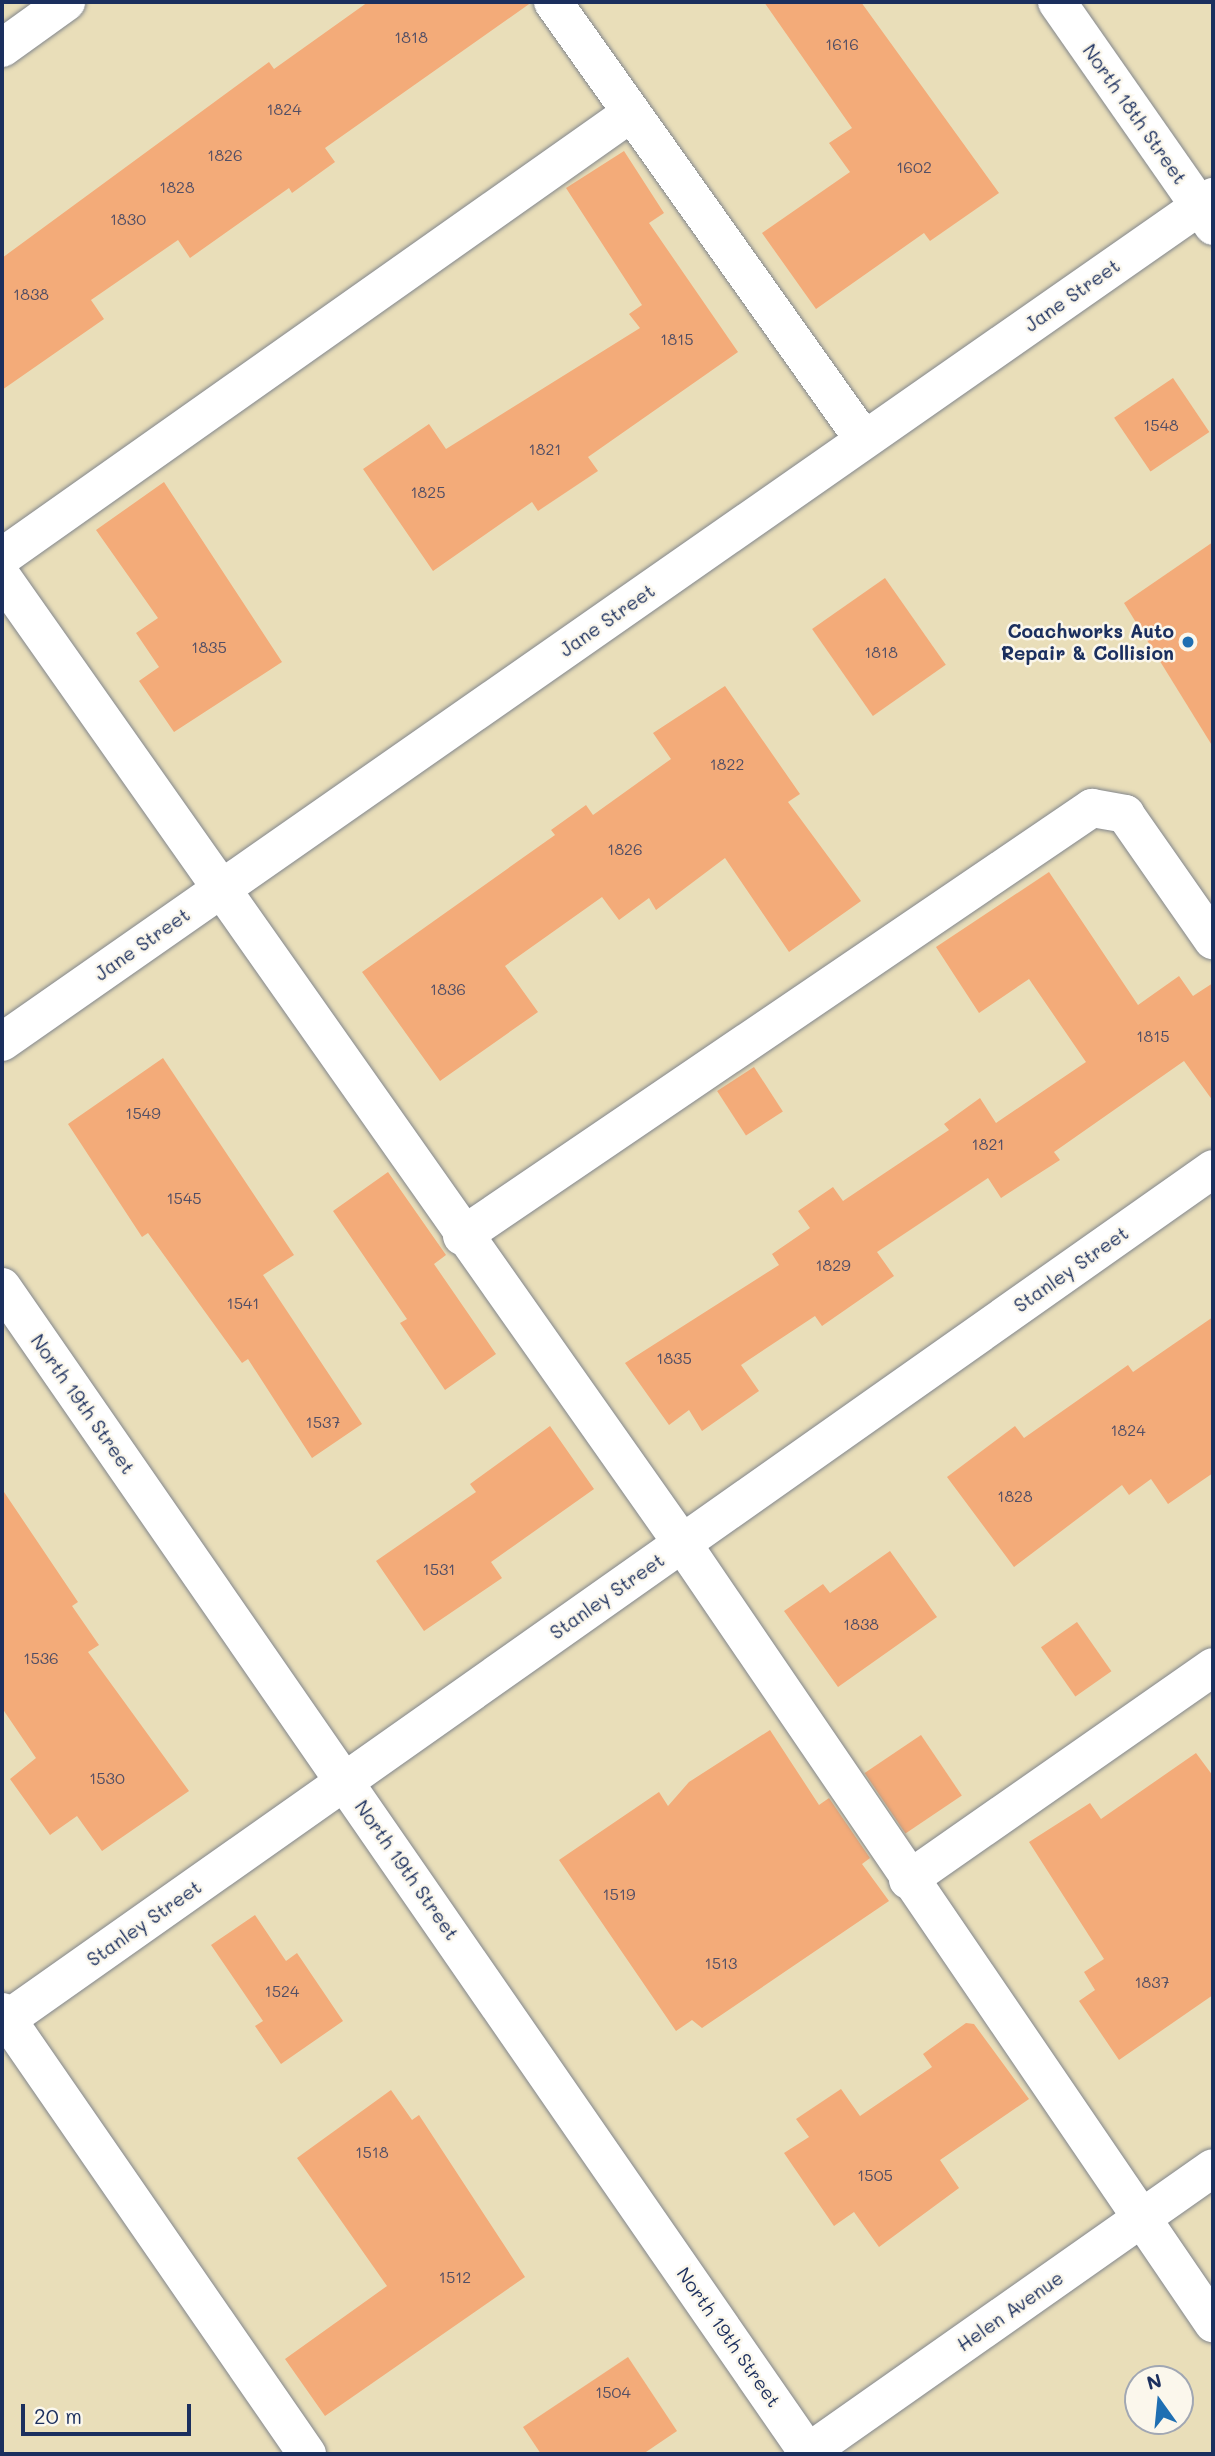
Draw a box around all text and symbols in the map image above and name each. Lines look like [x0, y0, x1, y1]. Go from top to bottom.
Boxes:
house number: 1818 [394, 27, 428, 47]
house number: 1616 [825, 34, 859, 54]
street label: North 18th Street [1078, 40, 1192, 188]
house number: 1824 [266, 99, 302, 119]
house number: 1826 [207, 145, 243, 165]
house number: 1602 [896, 157, 932, 177]
house number: 1828 [159, 177, 195, 197]
house number: 1830 [110, 209, 146, 229]
street label: Jane Street [1020, 254, 1124, 336]
house number: 1838 [13, 284, 49, 304]
house number: 1815 [660, 329, 694, 349]
house number: 1548 [1143, 415, 1179, 435]
house number: 1821 [529, 439, 561, 459]
house number: 1825 [410, 482, 446, 502]
street label: Jane Street [555, 579, 659, 661]
place label: Coachworks Auto Repair & Collision [1001, 620, 1174, 664]
marker: Coachworks Auto Repair & Collision [1180, 634, 1196, 650]
house number: 1835 [191, 637, 227, 657]
house number: 1818 [864, 642, 898, 662]
house number: 1822 [710, 754, 744, 774]
house number: 1826 [607, 839, 643, 859]
street label: Jane Street [90, 903, 194, 985]
house number: 1836 [430, 979, 466, 999]
house number: 1815 [1136, 1026, 1170, 1046]
house number: 1549 [125, 1103, 161, 1123]
house number: 1821 [972, 1134, 1004, 1154]
house number: 1545 [166, 1188, 202, 1208]
street label: Stanley Street [1009, 1221, 1133, 1317]
house number: 1829 [815, 1255, 851, 1275]
house number: 1541 [226, 1293, 260, 1313]
street label: North 19th Street [26, 1330, 140, 1478]
house number: 1835 [656, 1348, 692, 1368]
house number: 1537 [306, 1412, 340, 1432]
house number: 1824 [1110, 1420, 1146, 1440]
house number: 1828 [997, 1486, 1033, 1506]
street label: Stanley Street [545, 1548, 669, 1644]
house number: 1531 [422, 1559, 456, 1579]
house number: 1838 [843, 1614, 879, 1634]
house number: 1536 [23, 1648, 59, 1668]
house number: 1530 [89, 1768, 125, 1788]
street label: North 19th Street [350, 1796, 464, 1944]
street label: Stanley Street [82, 1875, 206, 1971]
house number: 1519 [602, 1884, 636, 1904]
house number: 1513 [704, 1953, 738, 1973]
house number: 1837 [1134, 1972, 1170, 1992]
house number: 1524 [265, 1981, 299, 2001]
house number: 1518 [355, 2142, 389, 2162]
house number: 1505 [857, 2165, 893, 2185]
street label: North 19th Street [672, 2263, 786, 2411]
street label: Helen Avenue [953, 2266, 1067, 2356]
house number: 1512 [439, 2267, 471, 2287]
north arrow [1124, 2365, 1194, 2435]
text: N [1144, 2367, 1164, 2395]
house number: 1504 [595, 2382, 631, 2402]
scale bar [24, 2390, 194, 2434]
text: 20 m [34, 2402, 82, 2429]

